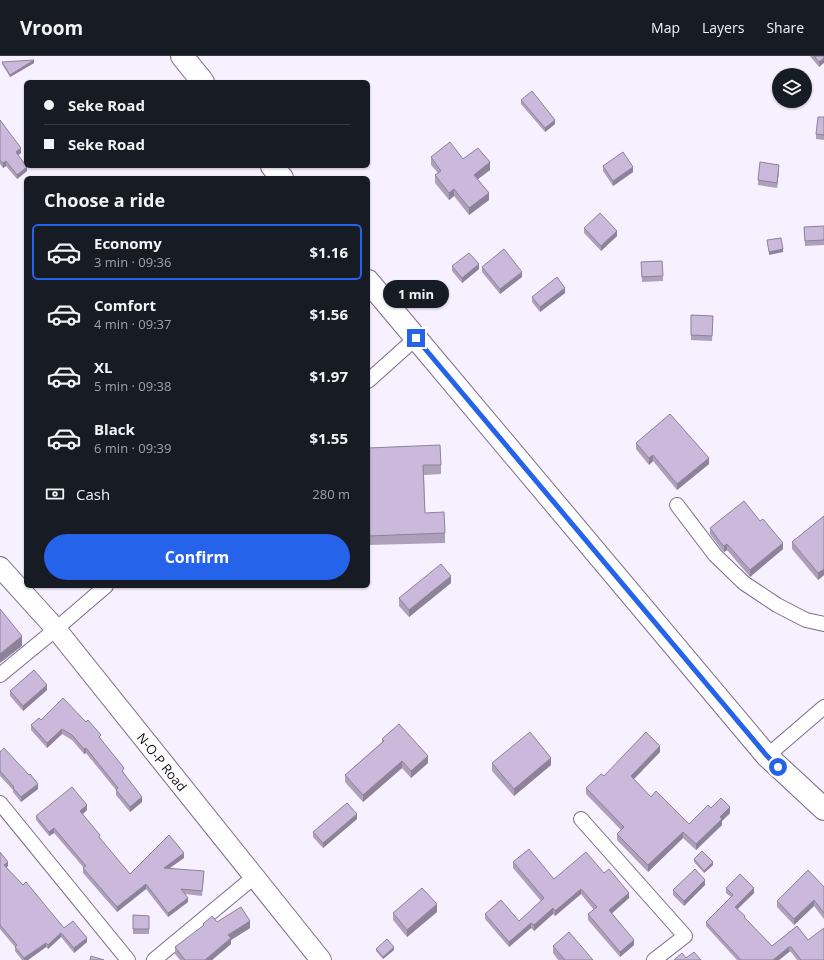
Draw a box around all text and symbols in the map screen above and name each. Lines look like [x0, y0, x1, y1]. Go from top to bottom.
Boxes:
text: Vroom [20, 15, 83, 41]
text: Map [651, 18, 680, 37]
text: Layers [702, 18, 744, 37]
text: Share [766, 18, 804, 37]
map controls [772, 68, 812, 108]
button: layers [772, 68, 812, 108]
text: Seke Road [68, 95, 145, 115]
text: Seke Road [68, 134, 145, 154]
text: Choose a ride [44, 188, 165, 212]
text: Economy [94, 233, 162, 253]
icon: car [46, 234, 82, 270]
text: $1.16 [309, 242, 348, 262]
text: 3 min · 09:36 [94, 253, 171, 271]
callout: 1 min [383, 280, 449, 308]
text: 1 min [398, 285, 434, 303]
text: Comfort [94, 295, 156, 315]
icon: car [46, 296, 82, 332]
text: $1.56 [309, 304, 348, 324]
text: 4 min · 09:37 [94, 315, 171, 333]
route end [407, 329, 425, 347]
text: XL [94, 357, 112, 377]
icon: car [46, 358, 82, 394]
text: $1.97 [309, 366, 348, 386]
text: 5 min · 09:38 [94, 377, 171, 395]
text: Black [94, 419, 135, 439]
icon: car [46, 420, 82, 456]
text: $1.55 [309, 428, 348, 448]
text: 6 min · 09:39 [94, 439, 171, 457]
icon: cash [44, 483, 66, 505]
text: Cash [76, 484, 110, 504]
text: 280 m [312, 485, 350, 503]
button: Confirm [44, 534, 350, 580]
street label: N-O-P Road [133, 729, 191, 795]
route start [769, 758, 787, 776]

